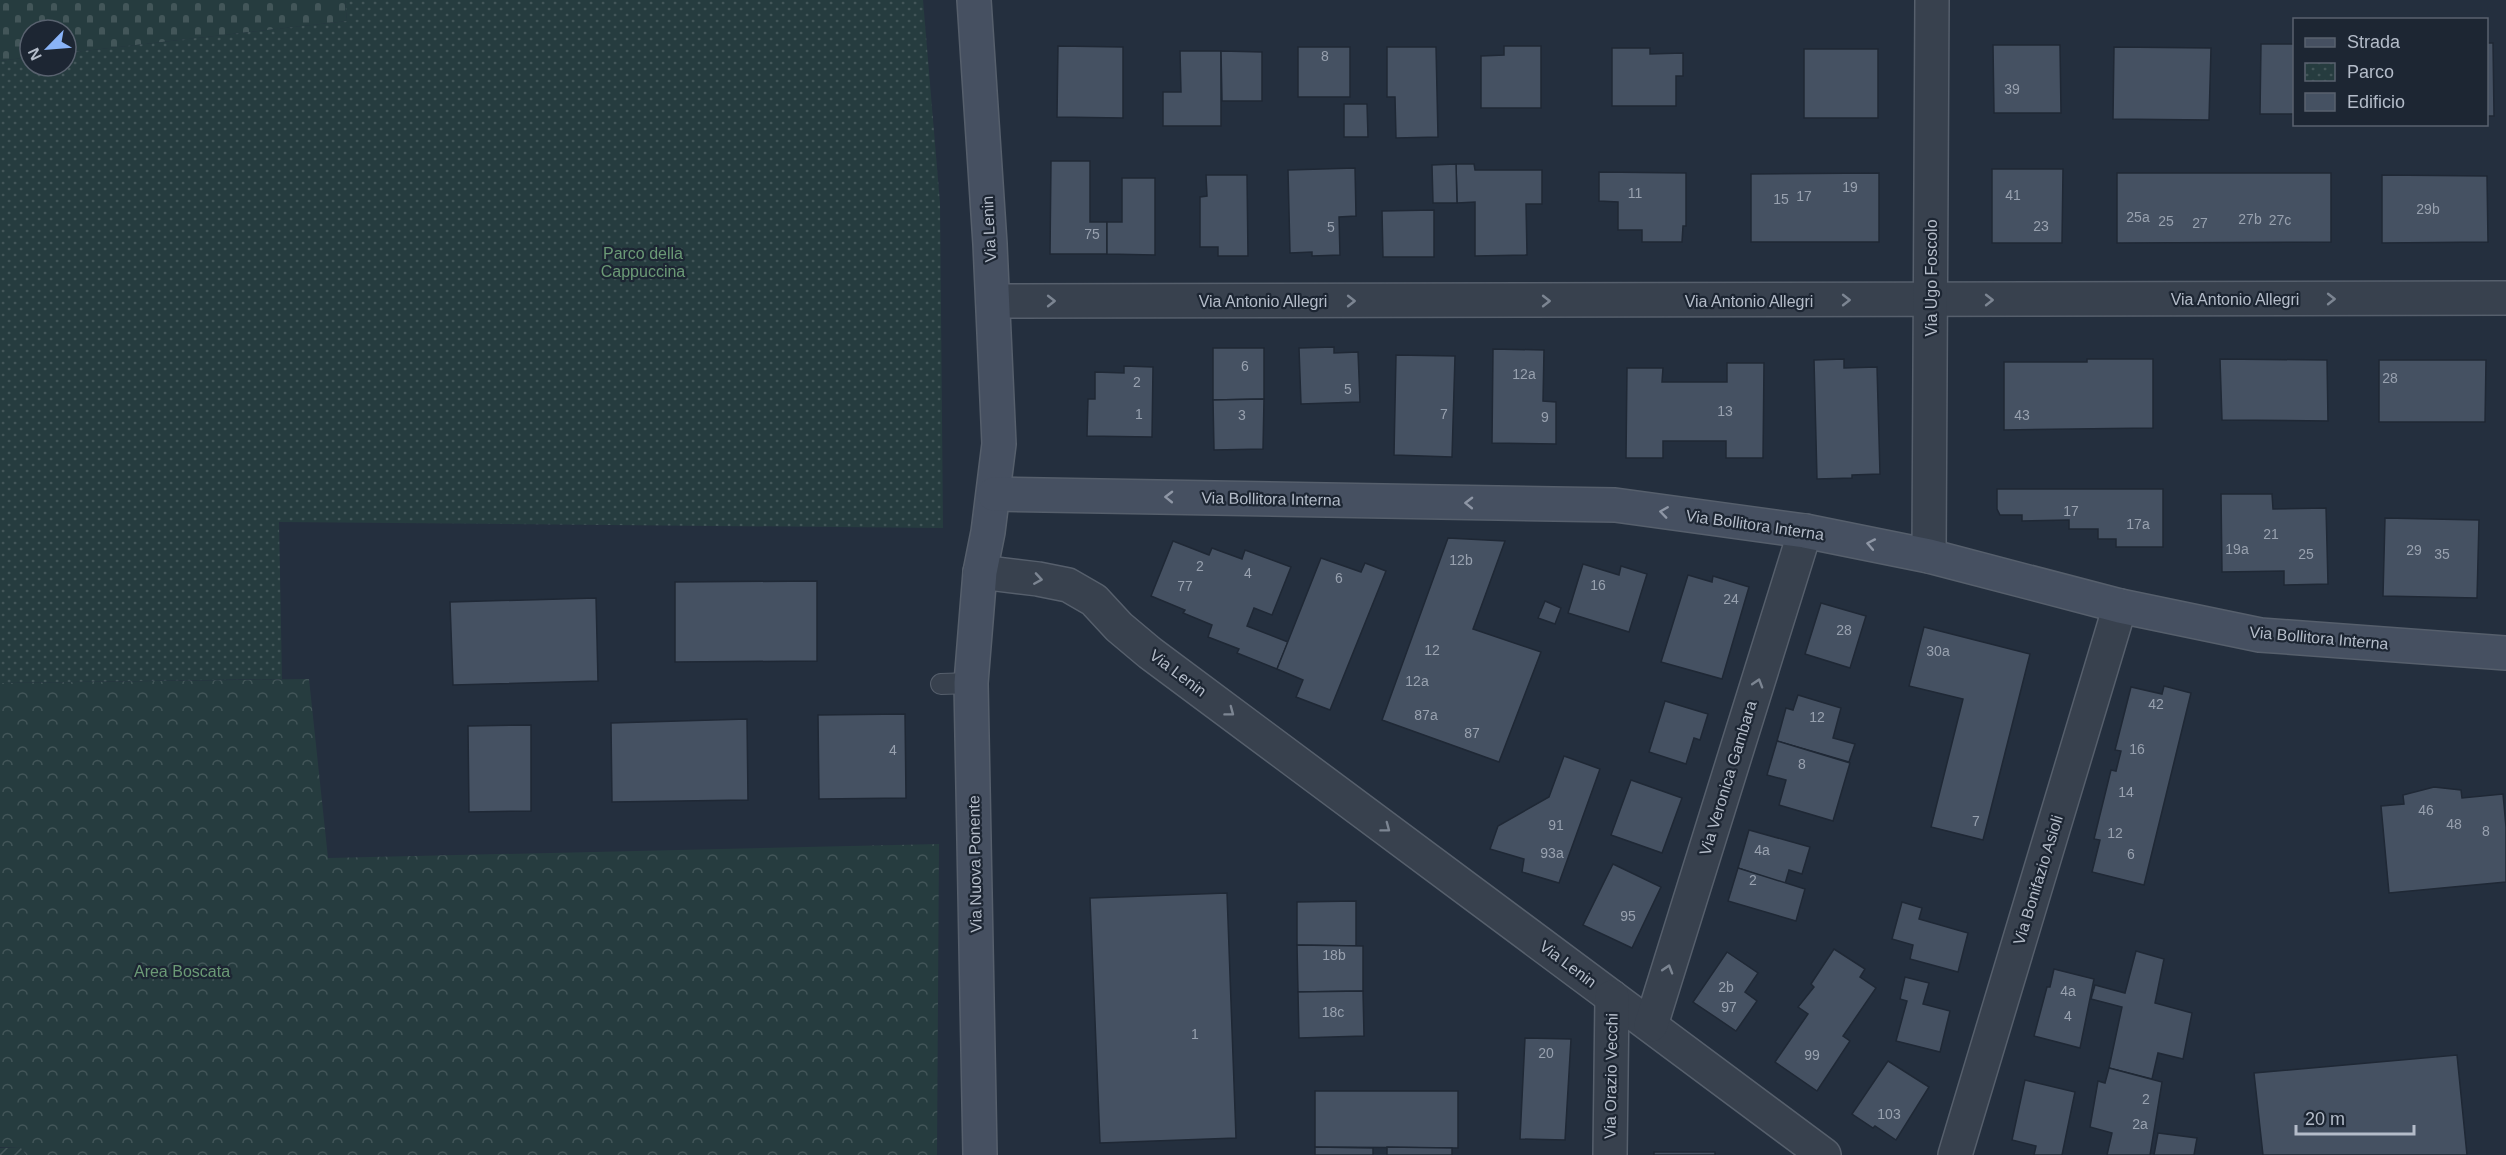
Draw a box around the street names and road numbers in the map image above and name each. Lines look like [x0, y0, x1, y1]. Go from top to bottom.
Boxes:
street label: Via Lenin [979, 195, 999, 263]
street label: Via Ugo Foscolo [1923, 219, 1940, 337]
street label: Via Antonio Allegri [2171, 291, 2299, 308]
street label: Via Antonio Allegri [1199, 293, 1327, 310]
street label: Via Antonio Allegri [1685, 293, 1813, 310]
street label: Via Bollitora Interna [1201, 489, 1341, 509]
street label: Via Bollitora Interna [1685, 507, 1825, 543]
street label: Via Bollitora Interna [2249, 623, 2389, 653]
street label: Via Lenin [1146, 646, 1210, 700]
street label: Via Veronica Gambara [1696, 699, 1760, 857]
street label: Via Nuova Ponente [965, 795, 985, 933]
street label: Via Bonifazio Asioli [2010, 813, 2066, 947]
street label: Via Lenin [1536, 937, 1600, 991]
street label: Via Orazio Vecchi [1601, 1013, 1621, 1139]

